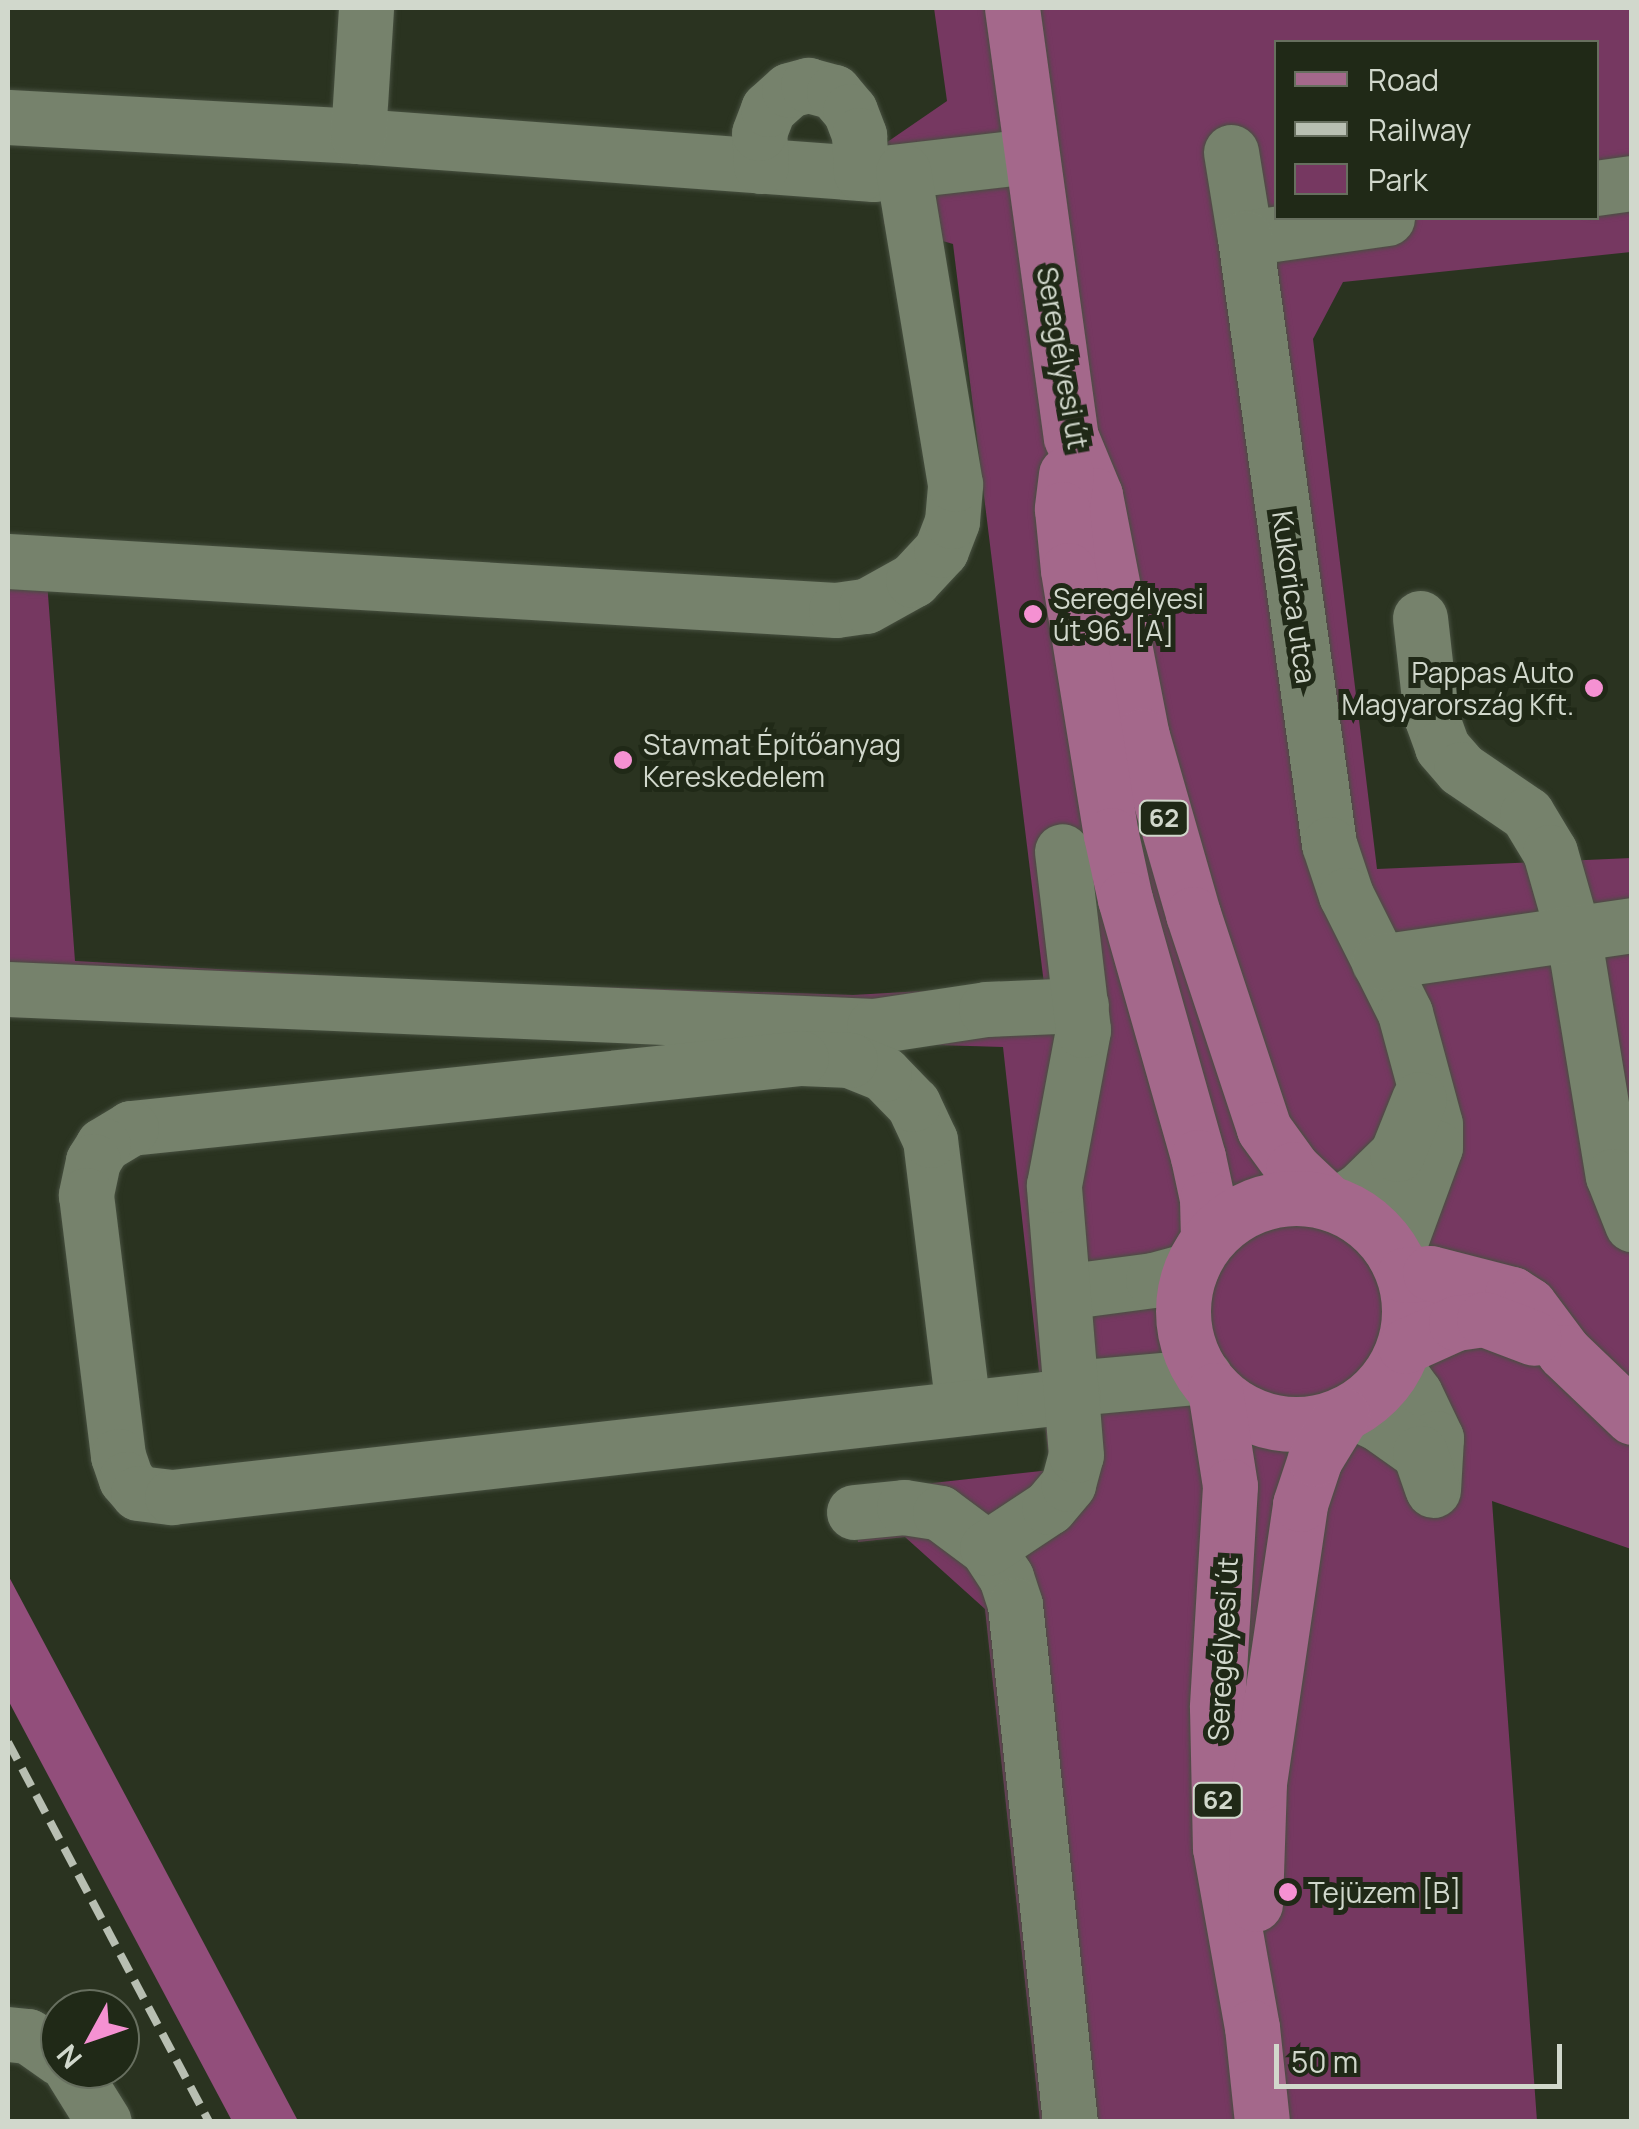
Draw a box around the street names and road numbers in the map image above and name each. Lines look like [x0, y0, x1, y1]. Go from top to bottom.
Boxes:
street label: Seregélyesi út [1030, 264, 1096, 452]
street label: Kukorica utca [1266, 509, 1324, 685]
road number: 62 [1136, 798, 1192, 838]
street label: Seregélyesi út [1200, 1556, 1244, 1742]
road number: 62 [1190, 1780, 1246, 1820]

